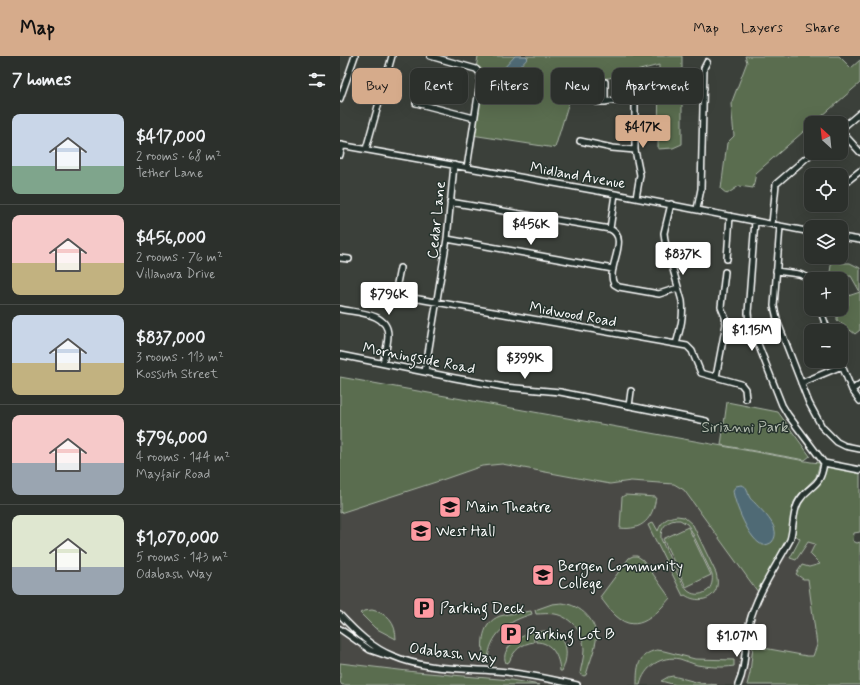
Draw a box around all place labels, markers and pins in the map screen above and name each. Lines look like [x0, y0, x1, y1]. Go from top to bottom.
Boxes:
pin: $417K [615, 115, 671, 149]
pin: $456K [503, 212, 559, 246]
pin: $837K [655, 242, 711, 276]
pin: $796K [361, 282, 417, 316]
pin: $1.15M [719, 318, 785, 352]
pin: $399K [497, 346, 553, 380]
school or university icon: Main Theatre [437, 494, 463, 520]
place label: Main Theatre [466, 498, 552, 518]
school or university icon: West Hall [408, 518, 434, 544]
place label: West Hall [436, 522, 495, 542]
place label: Bergen Community College [558, 557, 683, 594]
school or university icon: Bergen Community College [530, 562, 556, 588]
parking icon: Parking Deck [411, 595, 437, 621]
place label: Parking Deck [440, 599, 525, 620]
parking icon: Parking Lot B [498, 621, 524, 647]
pin: $1.07M [704, 624, 770, 658]
place label: Parking Lot B [526, 625, 614, 646]

